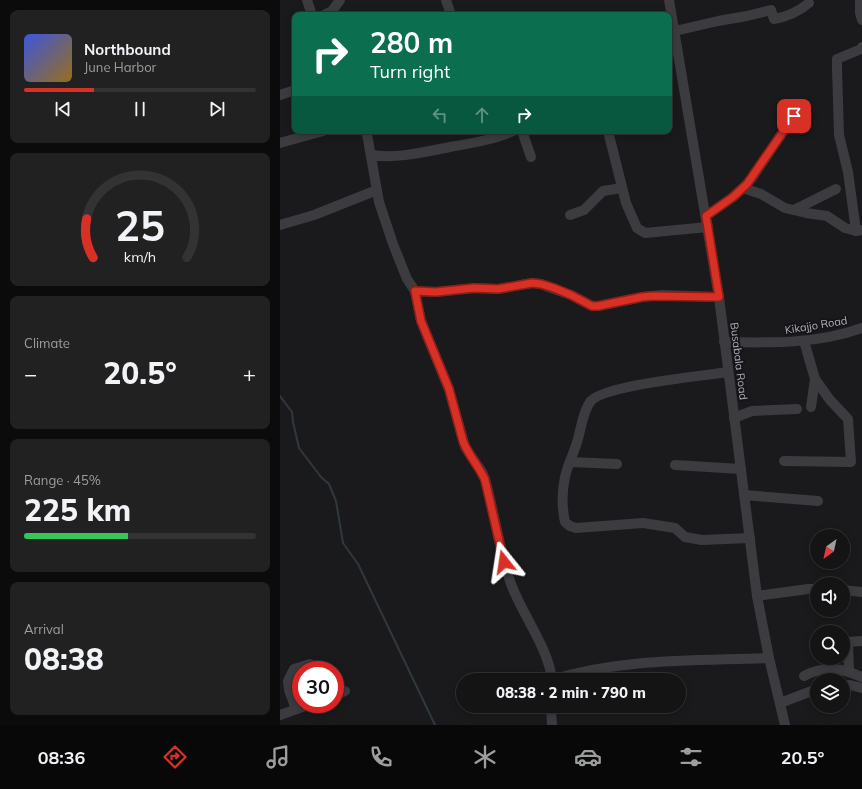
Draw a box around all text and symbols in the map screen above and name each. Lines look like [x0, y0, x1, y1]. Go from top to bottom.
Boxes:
text: 280 m [370, 25, 453, 60]
icon: right [304, 28, 356, 80]
text: Northbound [84, 40, 171, 59]
text: June Harbor [84, 59, 156, 75]
text: Turn right [370, 60, 450, 83]
icon: previous [52, 98, 74, 120]
icon: pause [129, 98, 151, 120]
icon: next [206, 98, 228, 120]
pin [777, 99, 811, 133]
icon: left [429, 104, 451, 126]
icon: ahead [471, 104, 493, 126]
icon: right [513, 104, 535, 126]
icon: arrive [783, 105, 805, 127]
text: 25 [115, 198, 165, 250]
text: km/h [124, 247, 156, 265]
street label: Kikajjo Road [784, 313, 848, 337]
street label: Busabala Road [727, 321, 751, 401]
text: Climate [24, 335, 70, 351]
text: 20.5° [103, 354, 177, 392]
text: − [24, 360, 37, 388]
text: + [243, 360, 256, 388]
text: Range · 45% [24, 472, 101, 488]
text: 225 km [24, 491, 131, 529]
north arrow [810, 529, 850, 569]
map controls [810, 529, 850, 713]
position arrow [483, 541, 525, 583]
button: sound [810, 577, 850, 617]
text: Arrival [24, 621, 64, 637]
button: search [810, 625, 850, 665]
text: 08:38 [24, 640, 104, 678]
speed limit sign: 30 [292, 661, 344, 713]
button: layers [810, 673, 850, 713]
text: 08:38 · 2 min · 790 m [496, 683, 646, 702]
icon: directions [161, 743, 189, 771]
icon: music [264, 743, 292, 771]
icon: phone [367, 743, 395, 771]
icon: climate [471, 743, 499, 771]
icon: car [574, 743, 602, 771]
icon: filters [677, 743, 705, 771]
text: 08:36 [38, 746, 85, 769]
text: 20.5° [781, 746, 824, 769]

